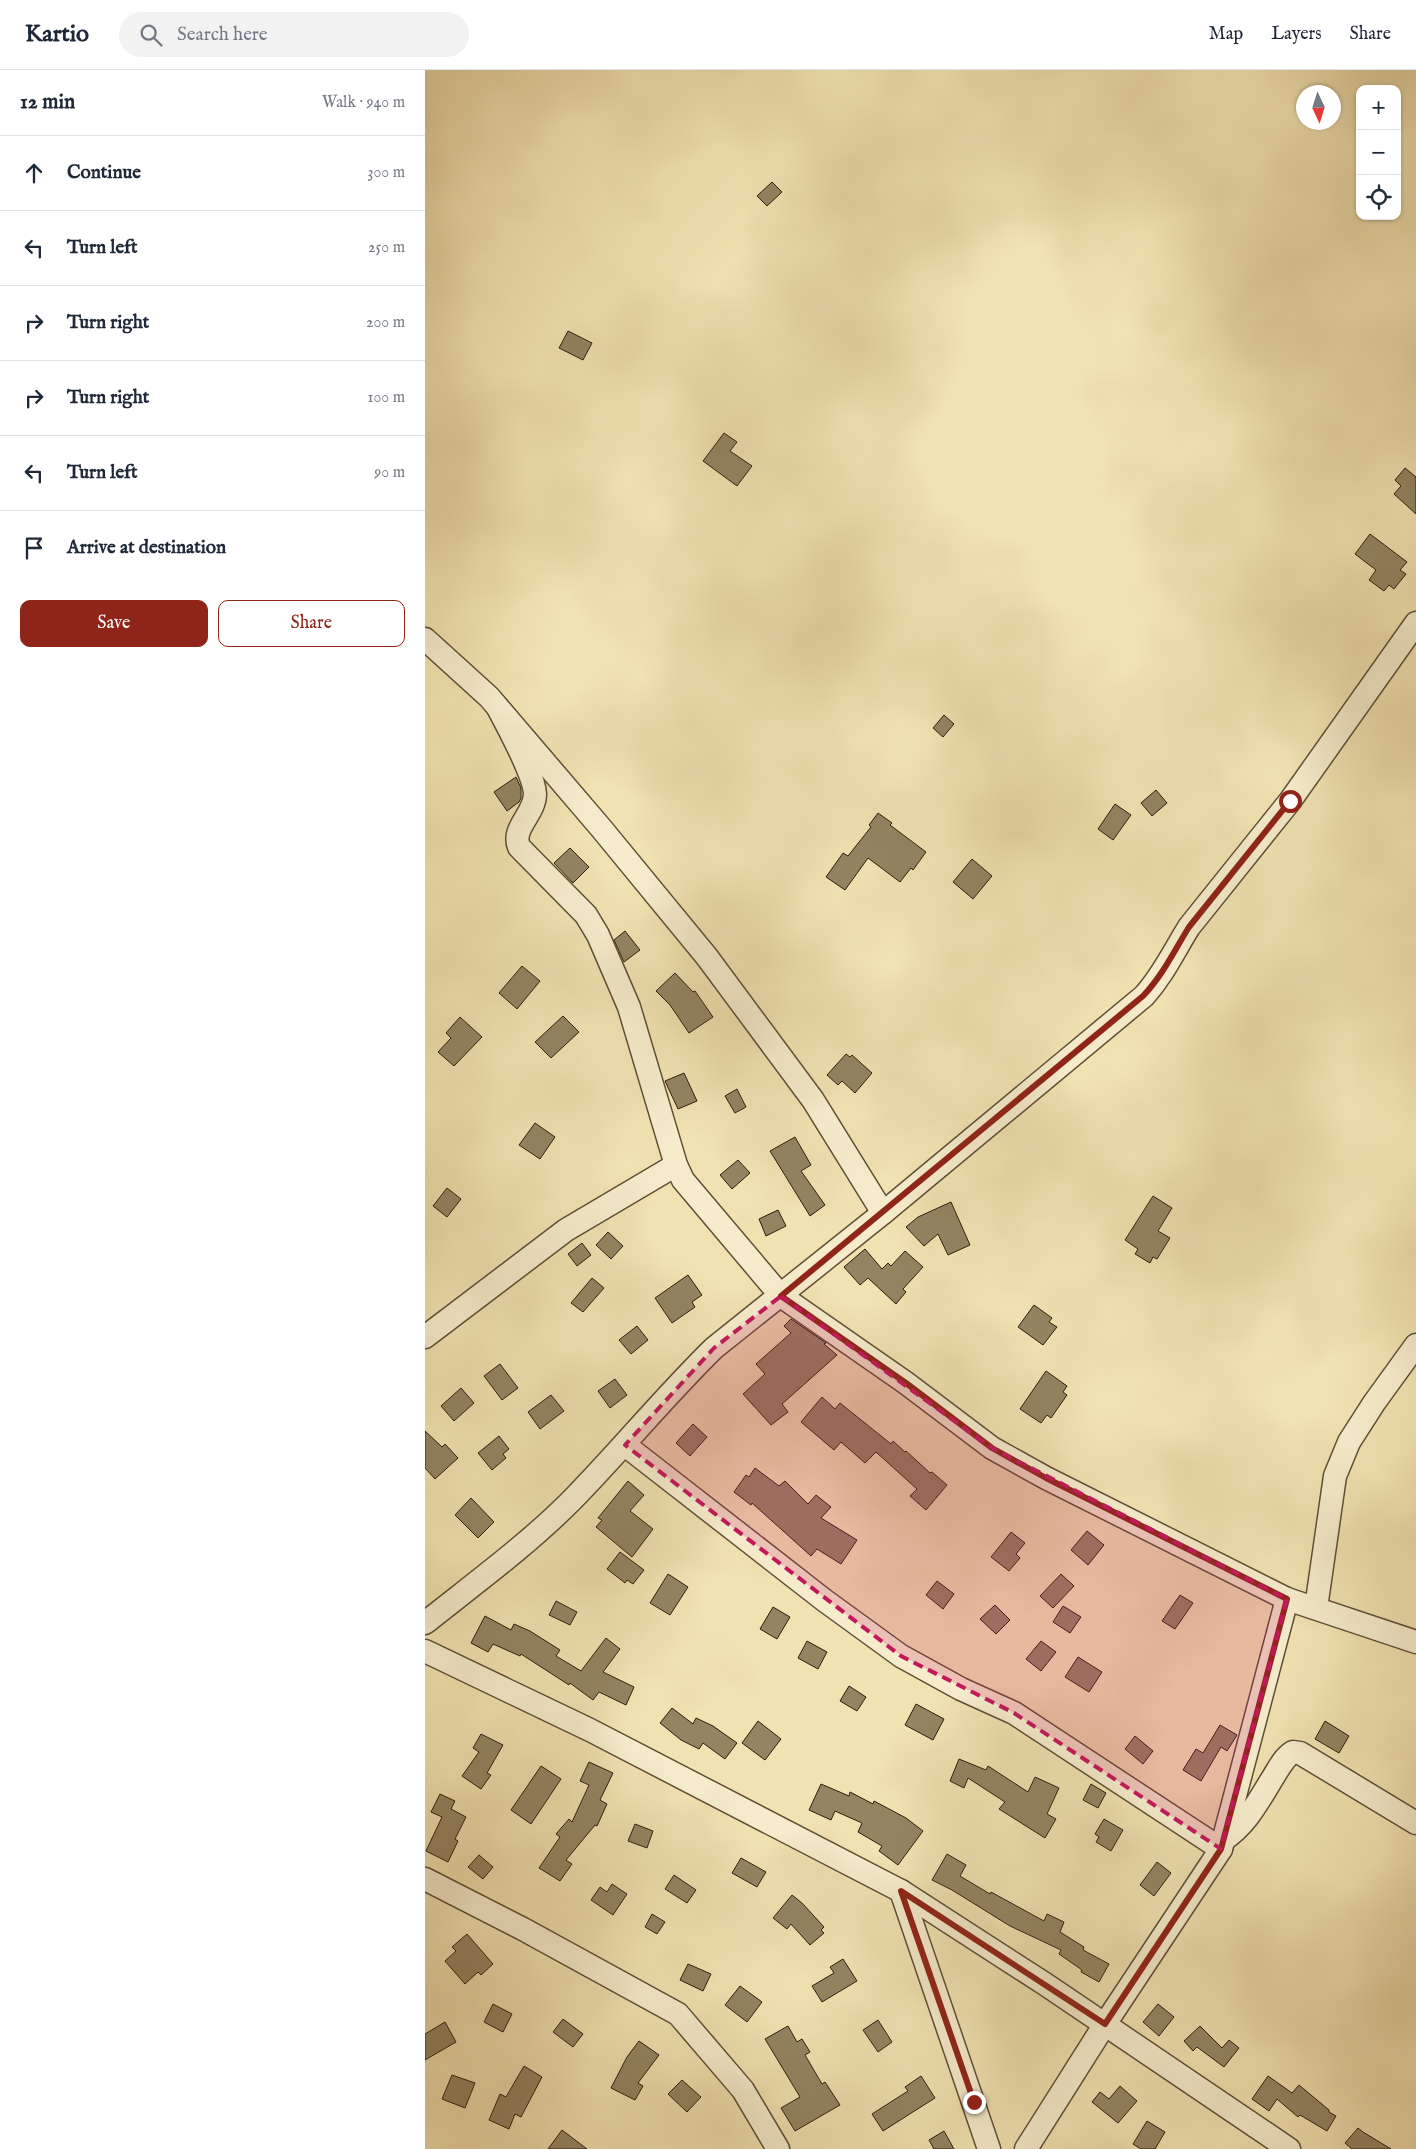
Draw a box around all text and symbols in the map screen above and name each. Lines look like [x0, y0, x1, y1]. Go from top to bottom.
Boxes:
search box [119, 12, 469, 57]
text: Kartio [25, 19, 89, 50]
icon: search [137, 21, 165, 49]
text: Search here [177, 23, 268, 47]
text: Map [1209, 23, 1243, 46]
text: Layers [1271, 23, 1322, 46]
text: Share [1350, 23, 1391, 46]
north arrow [1296, 85, 1341, 130]
map controls [1356, 85, 1401, 220]
button: + [1356, 85, 1401, 130]
text: 12 min [20, 89, 75, 116]
text: Walk · 940 m [322, 93, 405, 113]
button: − [1356, 130, 1401, 175]
icon: ahead [20, 159, 48, 187]
text: Continue [67, 161, 141, 185]
text: 300 m [367, 163, 405, 183]
button: locate [1356, 175, 1401, 220]
icon: left [20, 234, 48, 262]
text: Turn left [67, 236, 138, 260]
text: 250 m [368, 238, 405, 258]
icon: right [20, 309, 48, 337]
text: Turn right [67, 311, 149, 335]
text: 200 m [366, 313, 405, 333]
icon: right [20, 384, 48, 412]
text: Turn right [67, 386, 149, 410]
text: 100 m [368, 388, 405, 408]
icon: left [20, 459, 48, 487]
text: Turn left [67, 461, 138, 485]
text: 90 m [374, 463, 405, 483]
icon: arrive [20, 534, 48, 562]
text: Arrive at destination [67, 536, 226, 560]
button: Save [20, 600, 208, 647]
button: Share [218, 600, 405, 647]
route start [1279, 790, 1302, 813]
route end [963, 2091, 986, 2114]

